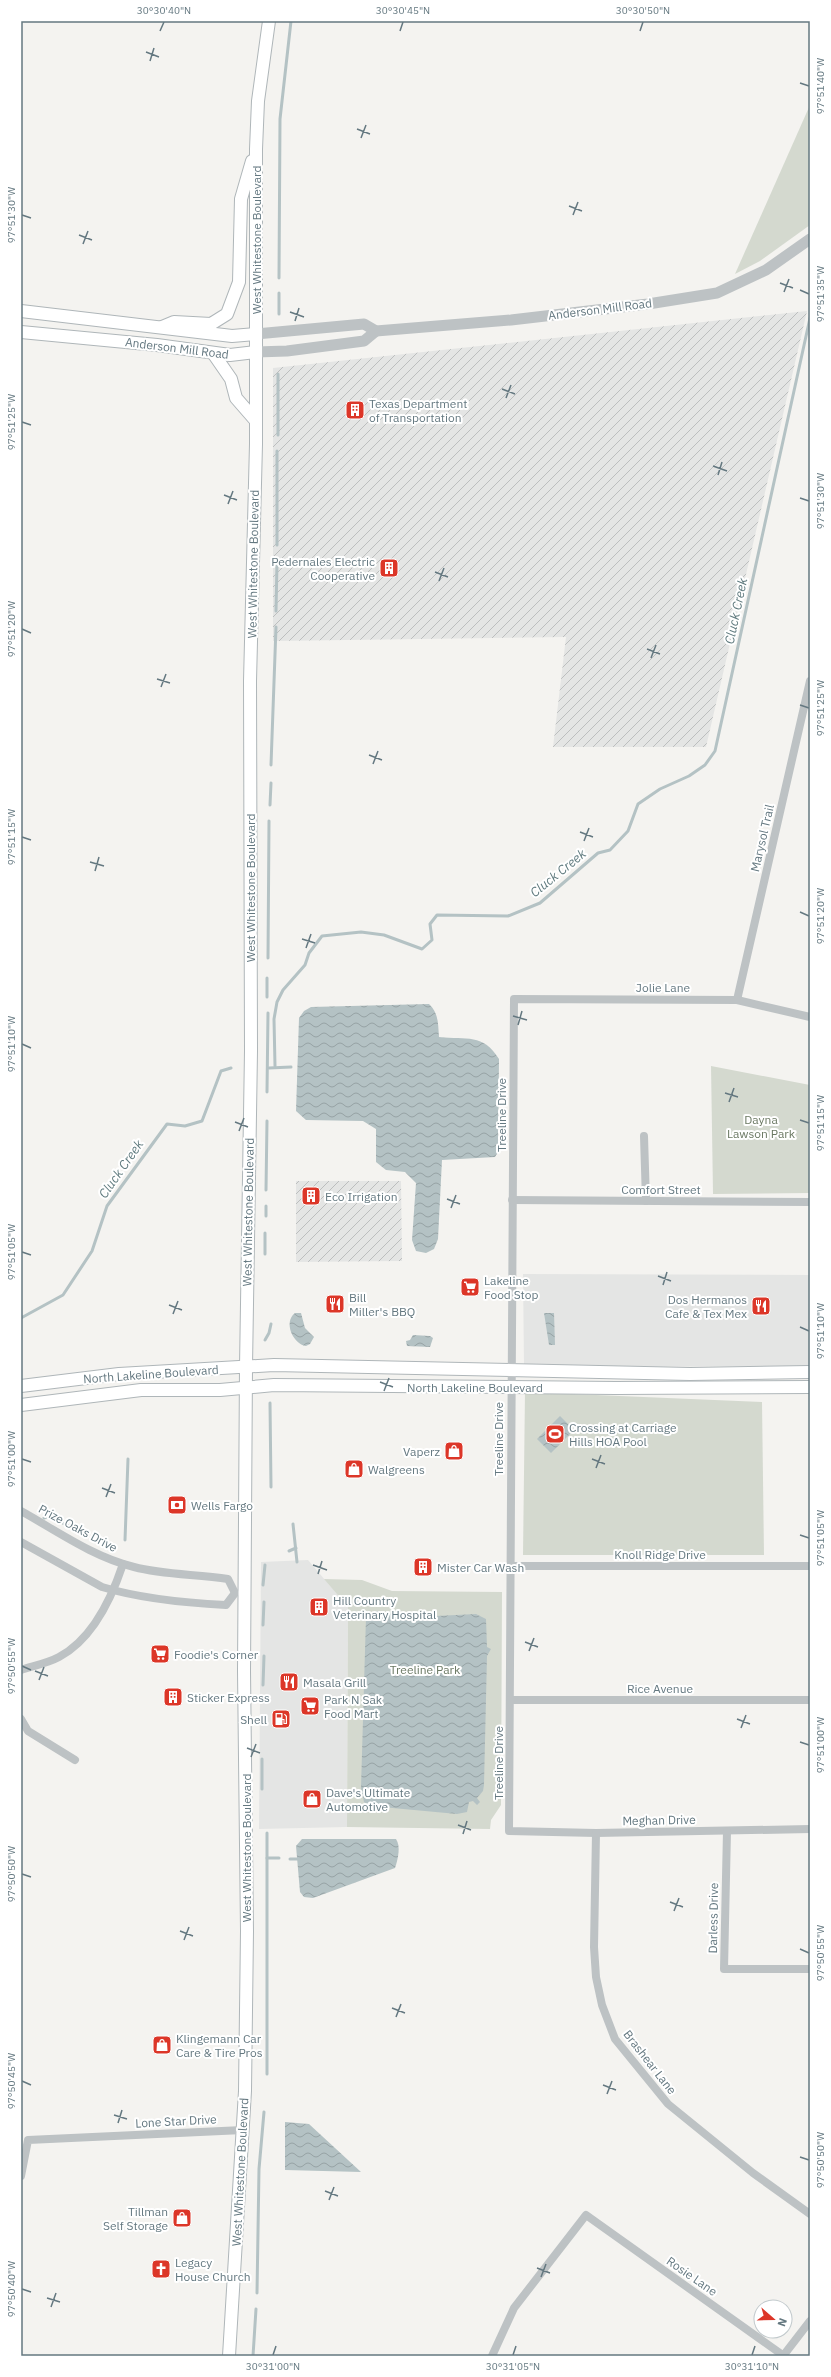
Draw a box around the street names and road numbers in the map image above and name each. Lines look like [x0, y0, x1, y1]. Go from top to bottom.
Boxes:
street label: West Whitestone Boulevard [249, 166, 264, 314]
street label: Anderson Mill Road [547, 295, 653, 323]
street label: Anderson Mill Road [124, 334, 230, 362]
street label: West Whitestone Boulevard [244, 490, 262, 638]
street label: Marysol Trail [747, 803, 777, 873]
street label: West Whitestone Boulevard [243, 814, 258, 962]
street label: Jolie Lane [636, 980, 691, 995]
street label: Treeline Drive [494, 1077, 509, 1152]
street label: West Whitestone Boulevard [239, 1138, 257, 1286]
street label: Comfort Street [621, 1182, 701, 1197]
street label: North Lakeline Boulevard [83, 1362, 219, 1386]
street label: North Lakeline Boulevard [407, 1380, 543, 1395]
street label: Treeline Drive [491, 1401, 506, 1476]
street label: Prize Oaks Drive [36, 1501, 120, 1555]
street label: Knoll Ridge Drive [614, 1547, 706, 1562]
street label: Rice Avenue [627, 1681, 693, 1696]
street label: Treeline Drive [491, 1725, 506, 1800]
street label: West Whitestone Boulevard [239, 1774, 254, 1922]
street label: Meghan Drive [622, 1812, 696, 1828]
street label: Darless Drive [705, 1882, 721, 1954]
street label: Brashear Lane [620, 2027, 680, 2097]
street label: West Whitestone Boulevard [229, 2097, 251, 2247]
street label: Lone Star Drive [135, 2111, 218, 2131]
street label: Rosie Lane [664, 2253, 721, 2299]

